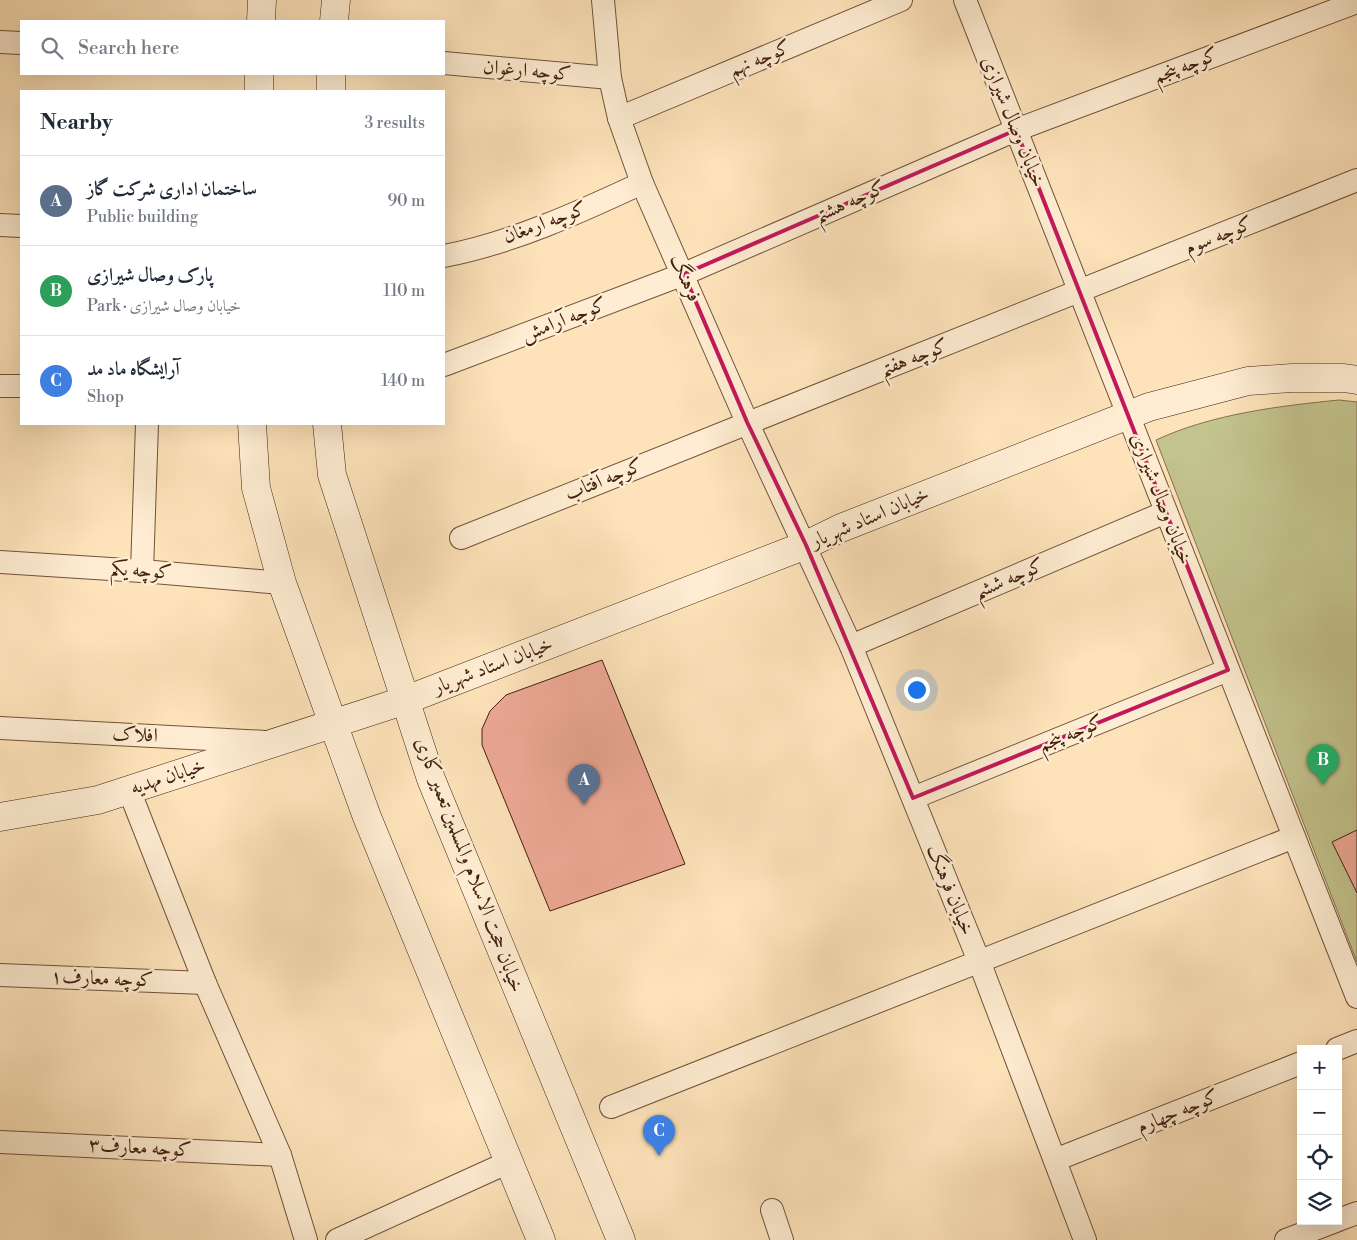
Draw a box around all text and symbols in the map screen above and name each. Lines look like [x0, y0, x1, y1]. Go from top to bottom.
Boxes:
search box [20, 20, 445, 75]
icon: search [38, 34, 66, 62]
street label: کوچه نهم [725, 35, 797, 88]
text: Search here [78, 36, 179, 60]
street label: کوچه پنجم [1150, 42, 1224, 95]
street label: خیابان وصال شیرازی [975, 53, 1051, 191]
street label: کوچه ارغوان [482, 55, 572, 87]
text: Nearby [40, 110, 113, 136]
text: 3 results [364, 113, 425, 133]
street label: کوچه هشتم [810, 175, 892, 234]
text: ساختمان اداری شرکت گاز [87, 177, 257, 201]
text: A [50, 191, 62, 211]
text: 90 m [387, 191, 425, 211]
street label: کوچه ارمغان [500, 196, 590, 250]
text: Public building [87, 207, 198, 227]
street label: کوچه سوم [1181, 211, 1258, 265]
street label: فرهنگ [664, 250, 708, 306]
text: پارک وصال شیرازی [87, 263, 213, 287]
text: B [50, 281, 62, 301]
text: 110 m [383, 281, 425, 301]
street label: کوچه آرامش [517, 291, 610, 348]
text: Park · خیابان وصال شیرازی [87, 296, 241, 316]
street label: کوچه هفتم [876, 333, 954, 388]
text: آرایشگاه ماد مد [87, 357, 180, 381]
text: C [50, 371, 62, 391]
text: 140 m [381, 371, 425, 391]
text: Shop [87, 387, 124, 407]
street label: خیابان وصال شیرازی [1124, 430, 1198, 568]
street label: کوچه آفتاب [561, 452, 647, 507]
street label: خیابان استاد شهریار [805, 482, 933, 555]
street label: کوچه ششم [970, 553, 1050, 611]
street label: کوچه یکم [109, 556, 173, 591]
street label: خیابان استاد شهریار [428, 632, 557, 701]
your location [904, 677, 930, 703]
street label: کوچه پنجم [1035, 710, 1109, 763]
street label: افلاک [112, 721, 158, 749]
street label: خیابان حجت الاسلام والمسلمین تعمیر کاری [405, 734, 529, 998]
pin: B [1307, 744, 1339, 785]
street label: خیابان مهدیه [127, 753, 209, 801]
pin: A [568, 764, 600, 805]
street label: خیابان فرهنگ [920, 840, 981, 939]
street label: کوچه معارف۱ [50, 965, 154, 993]
map controls [1297, 1045, 1342, 1225]
button: + [1297, 1045, 1342, 1090]
street label: کوچه چهارم [1133, 1084, 1224, 1143]
button: − [1297, 1090, 1342, 1135]
pin: C [643, 1115, 675, 1156]
street label: کوچه معارف۳ [88, 1133, 192, 1163]
button: locate [1297, 1135, 1342, 1180]
button: layers [1297, 1180, 1342, 1225]

